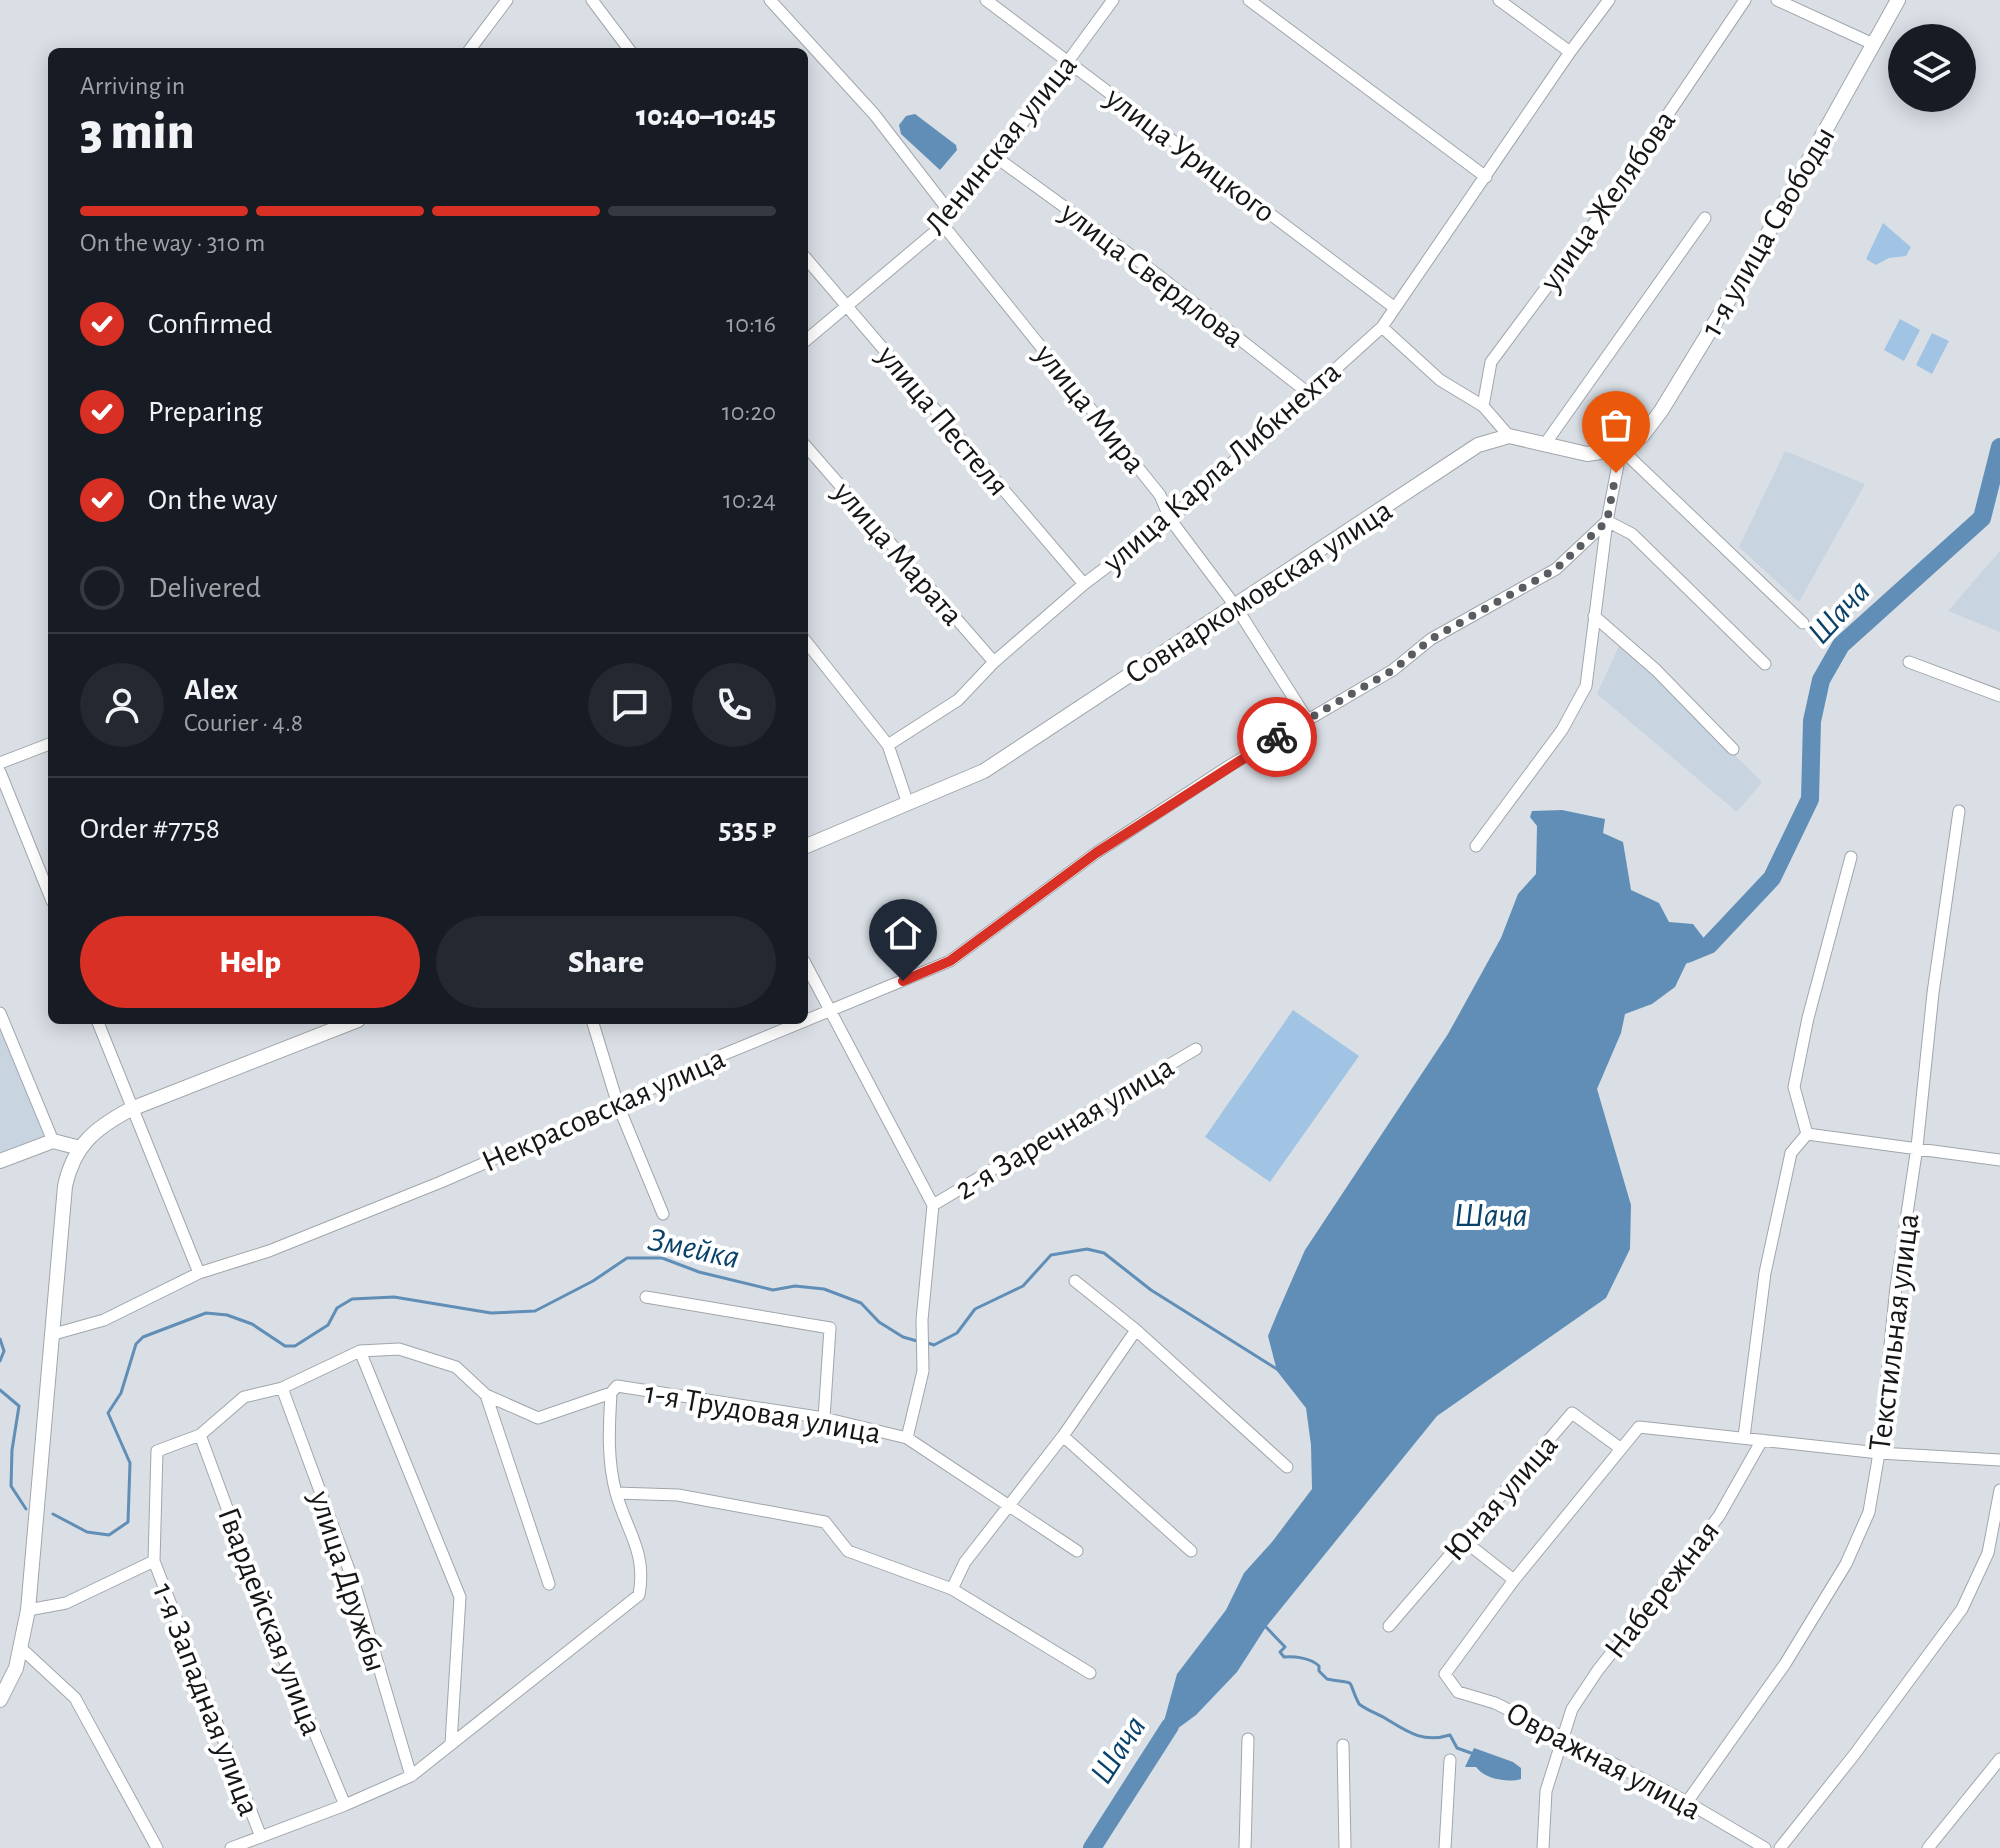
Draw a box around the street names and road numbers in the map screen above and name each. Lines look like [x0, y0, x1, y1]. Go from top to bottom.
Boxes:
street label: Ленинская улица [919, 49, 1083, 241]
street label: улица Урицкого [1099, 80, 1281, 229]
street label: улица Желябова [1533, 105, 1682, 297]
street label: 1-я улица Свободы [1695, 121, 1841, 342]
street label: улица Свердлова [1054, 195, 1250, 354]
street label: улица Мира [1028, 337, 1152, 479]
street label: улица Пестеля [871, 339, 1015, 502]
street label: улица Карла Либкнехта [1096, 355, 1346, 579]
street label: улица Марата [827, 475, 969, 632]
street label: Совнаркомовская улица [1119, 494, 1398, 690]
street label: Некрасовская улица [477, 1042, 730, 1178]
street label: 2-я Заречная улица [950, 1050, 1179, 1206]
street label: Текстильная улица [1864, 1212, 1924, 1453]
street label: 1-я Трудовая улица [642, 1376, 883, 1450]
street label: Юная улица [1438, 1428, 1564, 1567]
street label: улица Дружбы [304, 1486, 392, 1676]
street label: Гвардейская улица [212, 1503, 328, 1740]
street label: Набережная [1598, 1515, 1725, 1664]
street label: 1-я Западная улица [147, 1579, 265, 1820]
street label: Овражная улица [1501, 1696, 1706, 1826]

